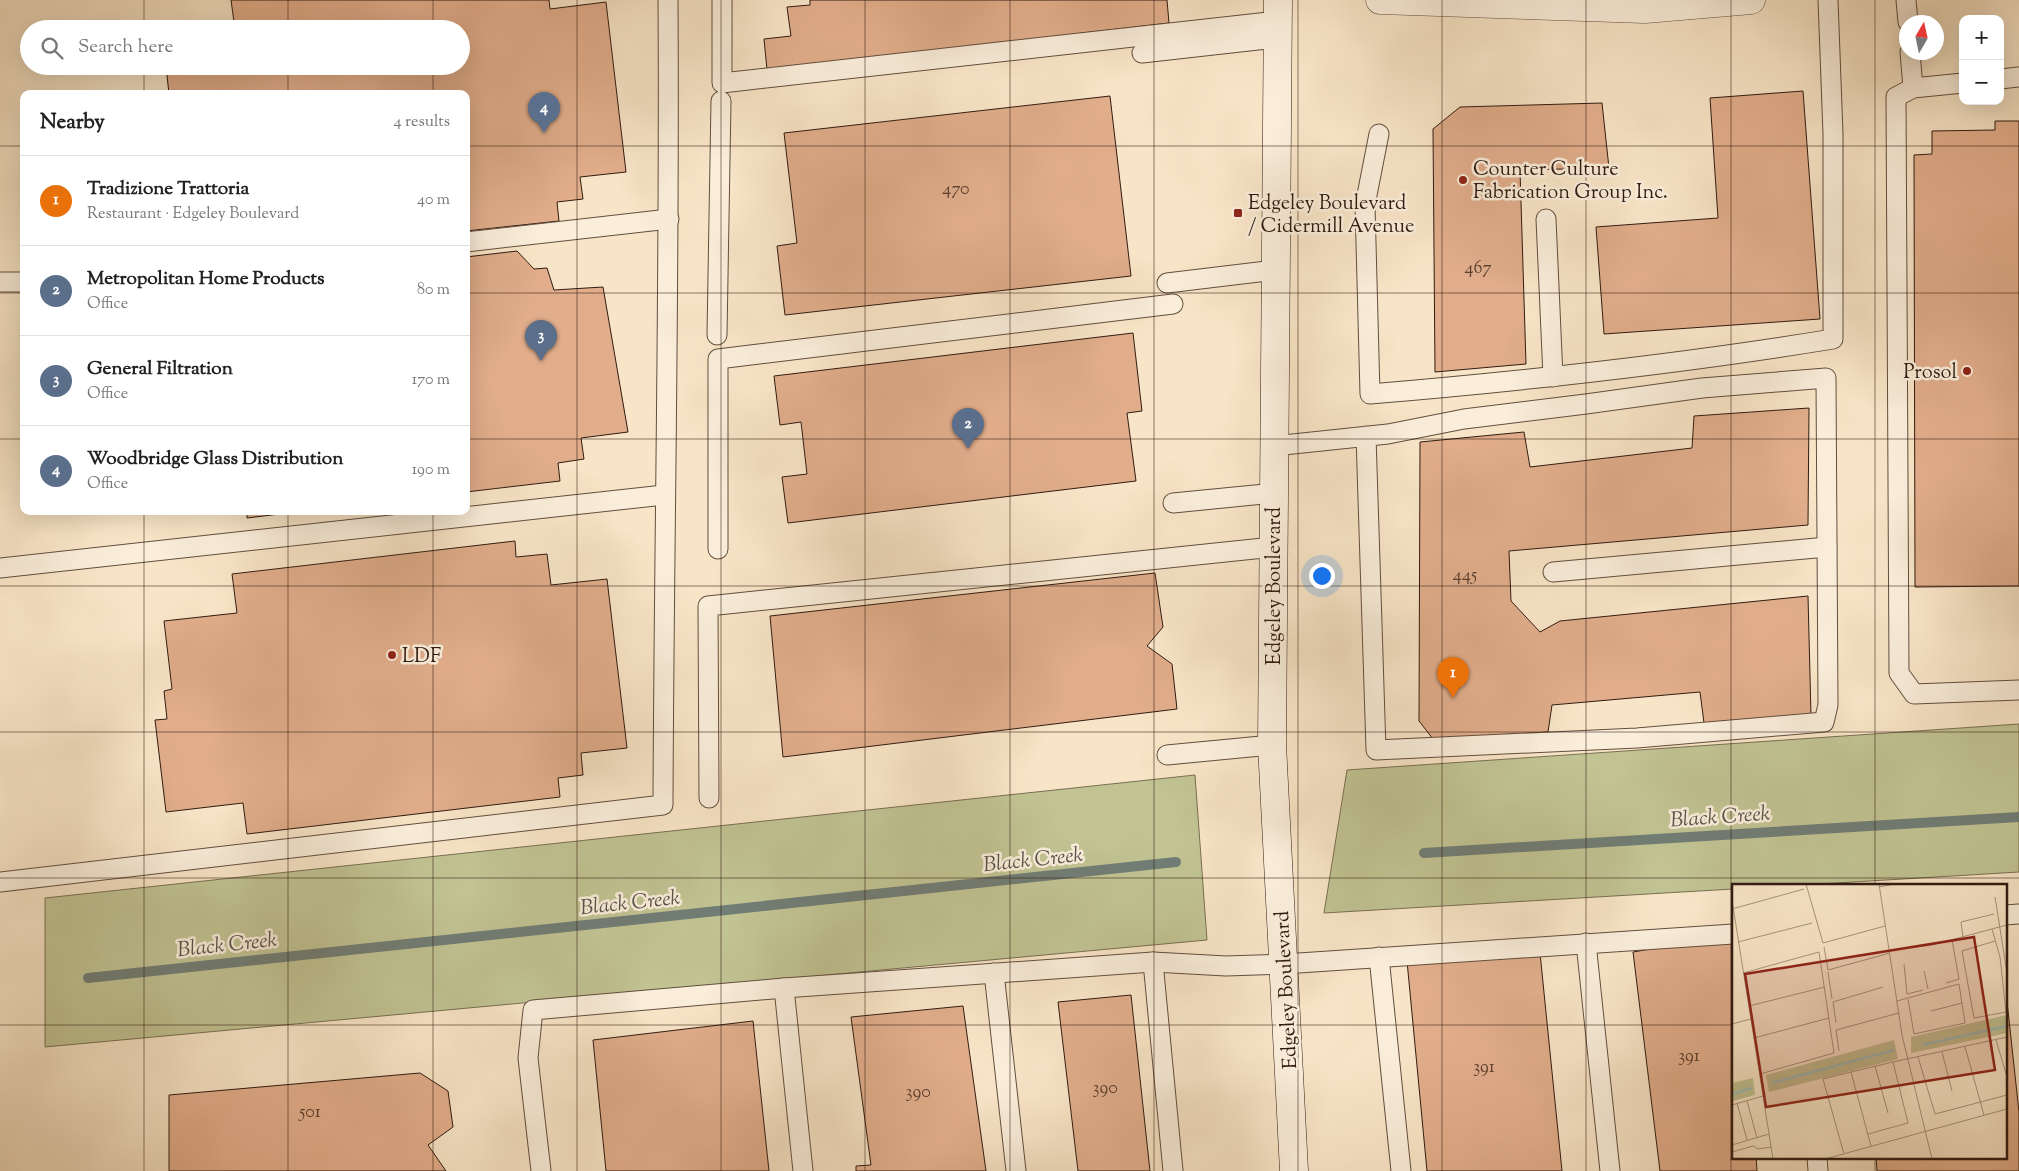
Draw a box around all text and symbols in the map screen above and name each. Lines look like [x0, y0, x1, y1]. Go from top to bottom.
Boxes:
north arrow [1899, 15, 1944, 60]
map controls [1959, 15, 2004, 105]
button: + [1959, 15, 2004, 60]
search box [20, 20, 470, 75]
icon: search [38, 34, 66, 62]
text: Search here [78, 34, 173, 61]
button: − [1959, 60, 2004, 105]
pin: 4 [528, 92, 560, 133]
text: Nearby [40, 108, 105, 138]
text: 4 results [394, 111, 450, 134]
place label: Counter Culture Fabrication Group Inc. [1473, 156, 1668, 208]
marker: Counter Culture Fabrication Group Inc. [1457, 174, 1469, 186]
text: Tradizione Trattoria [87, 176, 249, 203]
house number: 470 [942, 177, 970, 203]
text: 1 [53, 189, 59, 212]
text: 40 m [417, 189, 450, 212]
place label: Edgeley Boulevard / Cidermill Avenue [1248, 190, 1414, 242]
text: Restaurant · Edgeley Boulevard [87, 203, 299, 226]
marker: Edgeley Boulevard / Cidermill Avenue [1232, 207, 1244, 219]
house number: 467 [1465, 256, 1491, 282]
text: Metropolitan Home Products [87, 266, 325, 293]
text: 2 [52, 279, 60, 302]
text: 80 m [417, 279, 450, 302]
text: Office [87, 293, 128, 316]
pin: 3 [525, 320, 557, 361]
text: General Filtration [87, 356, 233, 383]
place label: Prosol [1903, 359, 1957, 388]
marker: Prosol [1961, 365, 1973, 377]
text: 3 [53, 369, 59, 392]
text: 170 m [412, 369, 450, 392]
text: Office [87, 383, 128, 406]
pin: 2 [952, 408, 984, 449]
text: Woodbridge Glass Distribution [87, 446, 343, 473]
text: 4 [52, 459, 60, 482]
text: 190 m [412, 459, 450, 482]
text: Office [87, 473, 128, 496]
street label: Edgeley Boulevard [1261, 507, 1290, 665]
your location [1309, 563, 1335, 589]
house number: 445 [1453, 563, 1477, 589]
place label: LDF [402, 643, 441, 672]
marker: LDF [386, 649, 398, 661]
pin: 1 [1437, 657, 1469, 698]
water label: Black Creek [1669, 800, 1772, 836]
water label: Black Creek [982, 841, 1085, 881]
water label: Black Creek [579, 884, 682, 924]
inset map [1732, 884, 2006, 1158]
street label: Edgeley Boulevard [1269, 910, 1306, 1070]
water label: Black Creek [176, 926, 279, 966]
house number: 391 [1678, 1044, 1700, 1070]
house number: 391 [1473, 1055, 1495, 1081]
house number: 390 [1092, 1076, 1118, 1102]
house number: 390 [905, 1080, 931, 1106]
house number: 501 [298, 1100, 321, 1126]

